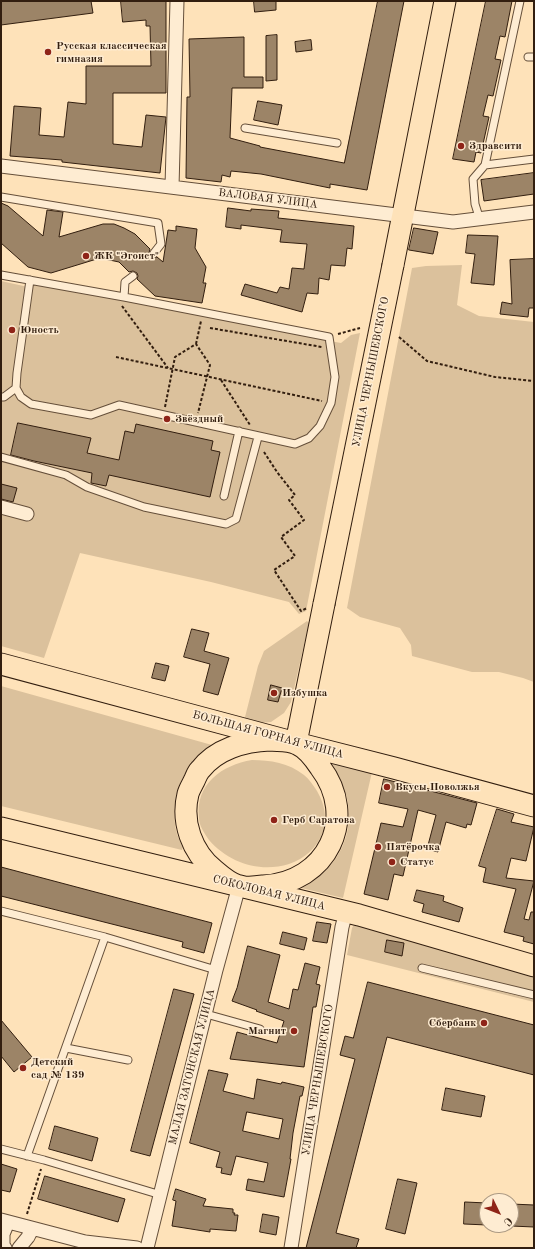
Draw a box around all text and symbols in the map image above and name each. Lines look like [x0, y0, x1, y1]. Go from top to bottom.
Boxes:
place label: Русская классическая гимназия [56, 39, 167, 65]
marker: Русская классическая гимназия [43, 47, 53, 57]
place label: Здравсити [469, 139, 522, 153]
marker: Здравсити [456, 141, 466, 151]
street label: ВАЛОВАЯ УЛИЦА [217, 186, 319, 212]
place label: ЖК "Эгоист" [94, 249, 159, 263]
marker: ЖК "Эгоист" [81, 251, 91, 261]
street label: УЛИЦА ЧЕРНЫШЕВСКОГО [350, 296, 392, 448]
place label: Юность [20, 323, 59, 337]
marker: Юность [7, 325, 17, 335]
place label: Звёздный [175, 412, 223, 426]
marker: Звёздный [162, 414, 172, 424]
place label: Избушка [282, 686, 327, 700]
marker: Избушка [269, 688, 279, 698]
street label: БОЛЬШАЯ ГОРНАЯ УЛИЦА [191, 708, 345, 762]
place label: Вкусы Поволжья [395, 780, 480, 794]
marker: Вкусы Поволжья [382, 782, 392, 792]
place label: Герб Саратова [282, 813, 355, 827]
marker: Герб Саратова [269, 815, 279, 825]
place label: Пятёрочка [386, 840, 440, 854]
marker: Пятёрочка [373, 842, 383, 852]
place label: Статус [400, 855, 434, 869]
marker: Статус [387, 857, 397, 867]
street label: СОКОЛОВАЯ УЛИЦА [211, 873, 327, 913]
street label: МАЛАЯ ЗАТОНСКАЯ УЛИЦА [166, 988, 218, 1146]
street label: УЛИЦА ЧЕРНЫШЕВСКОГО [300, 1004, 336, 1156]
place label: Сбербанк [429, 1016, 476, 1030]
marker: Сбербанк [479, 1018, 489, 1028]
place label: Магнит [248, 1024, 286, 1038]
marker: Магнит [289, 1026, 299, 1036]
place label: Детский сад № 139 [31, 1055, 84, 1081]
marker: Детский сад № 139 [18, 1063, 28, 1073]
north arrow [479, 1193, 519, 1233]
text: С [501, 1214, 514, 1227]

